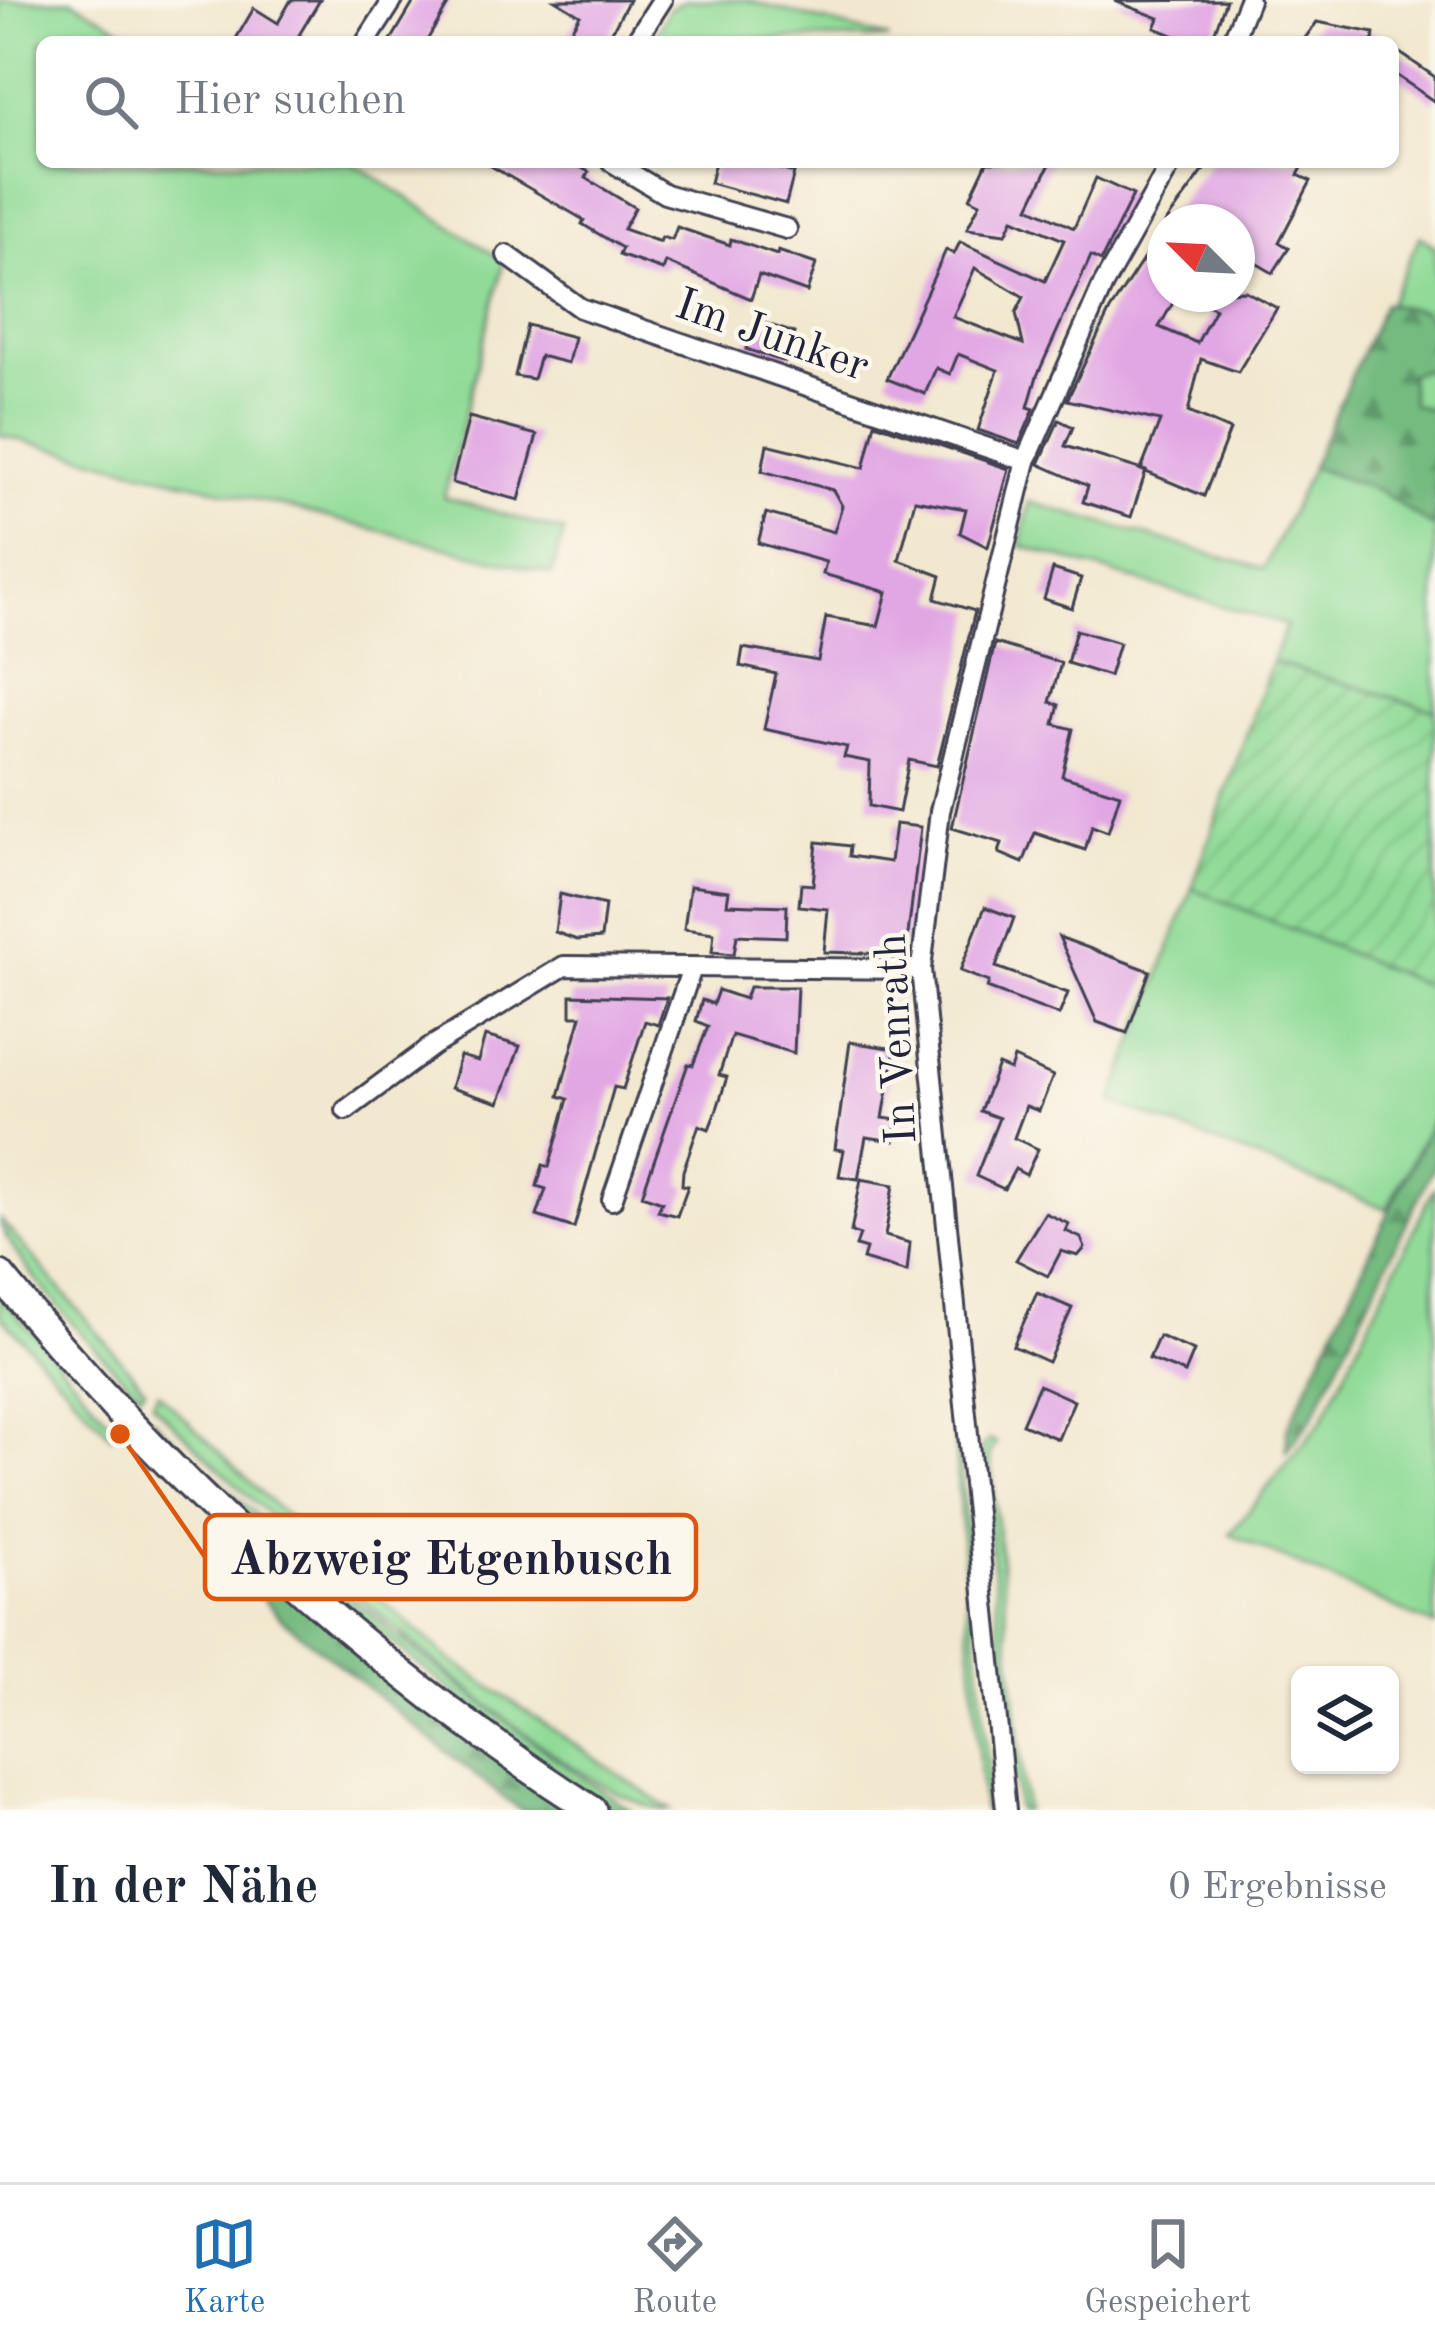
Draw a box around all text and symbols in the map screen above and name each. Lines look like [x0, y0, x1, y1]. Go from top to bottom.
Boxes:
search box [36, 36, 1399, 168]
icon: search [78, 69, 144, 135]
text: Hier suchen [174, 79, 406, 124]
north arrow [1147, 204, 1255, 312]
street label: Im Junker [669, 283, 874, 391]
street label: In Venrath [871, 932, 926, 1145]
callout: Abzweig Etgenbusch [205, 1515, 696, 1599]
text: Abzweig Etgenbusch [229, 1537, 673, 1585]
map controls [1291, 1666, 1399, 1774]
button: layers [1291, 1666, 1399, 1774]
text: In der Nähe [48, 1863, 319, 1914]
text: 0 Ergebnisse [1168, 1868, 1387, 1907]
tab: Karte [184, 2211, 265, 2324]
tab: Route [633, 2211, 717, 2324]
tab: Gespeichert [1084, 2211, 1251, 2324]

